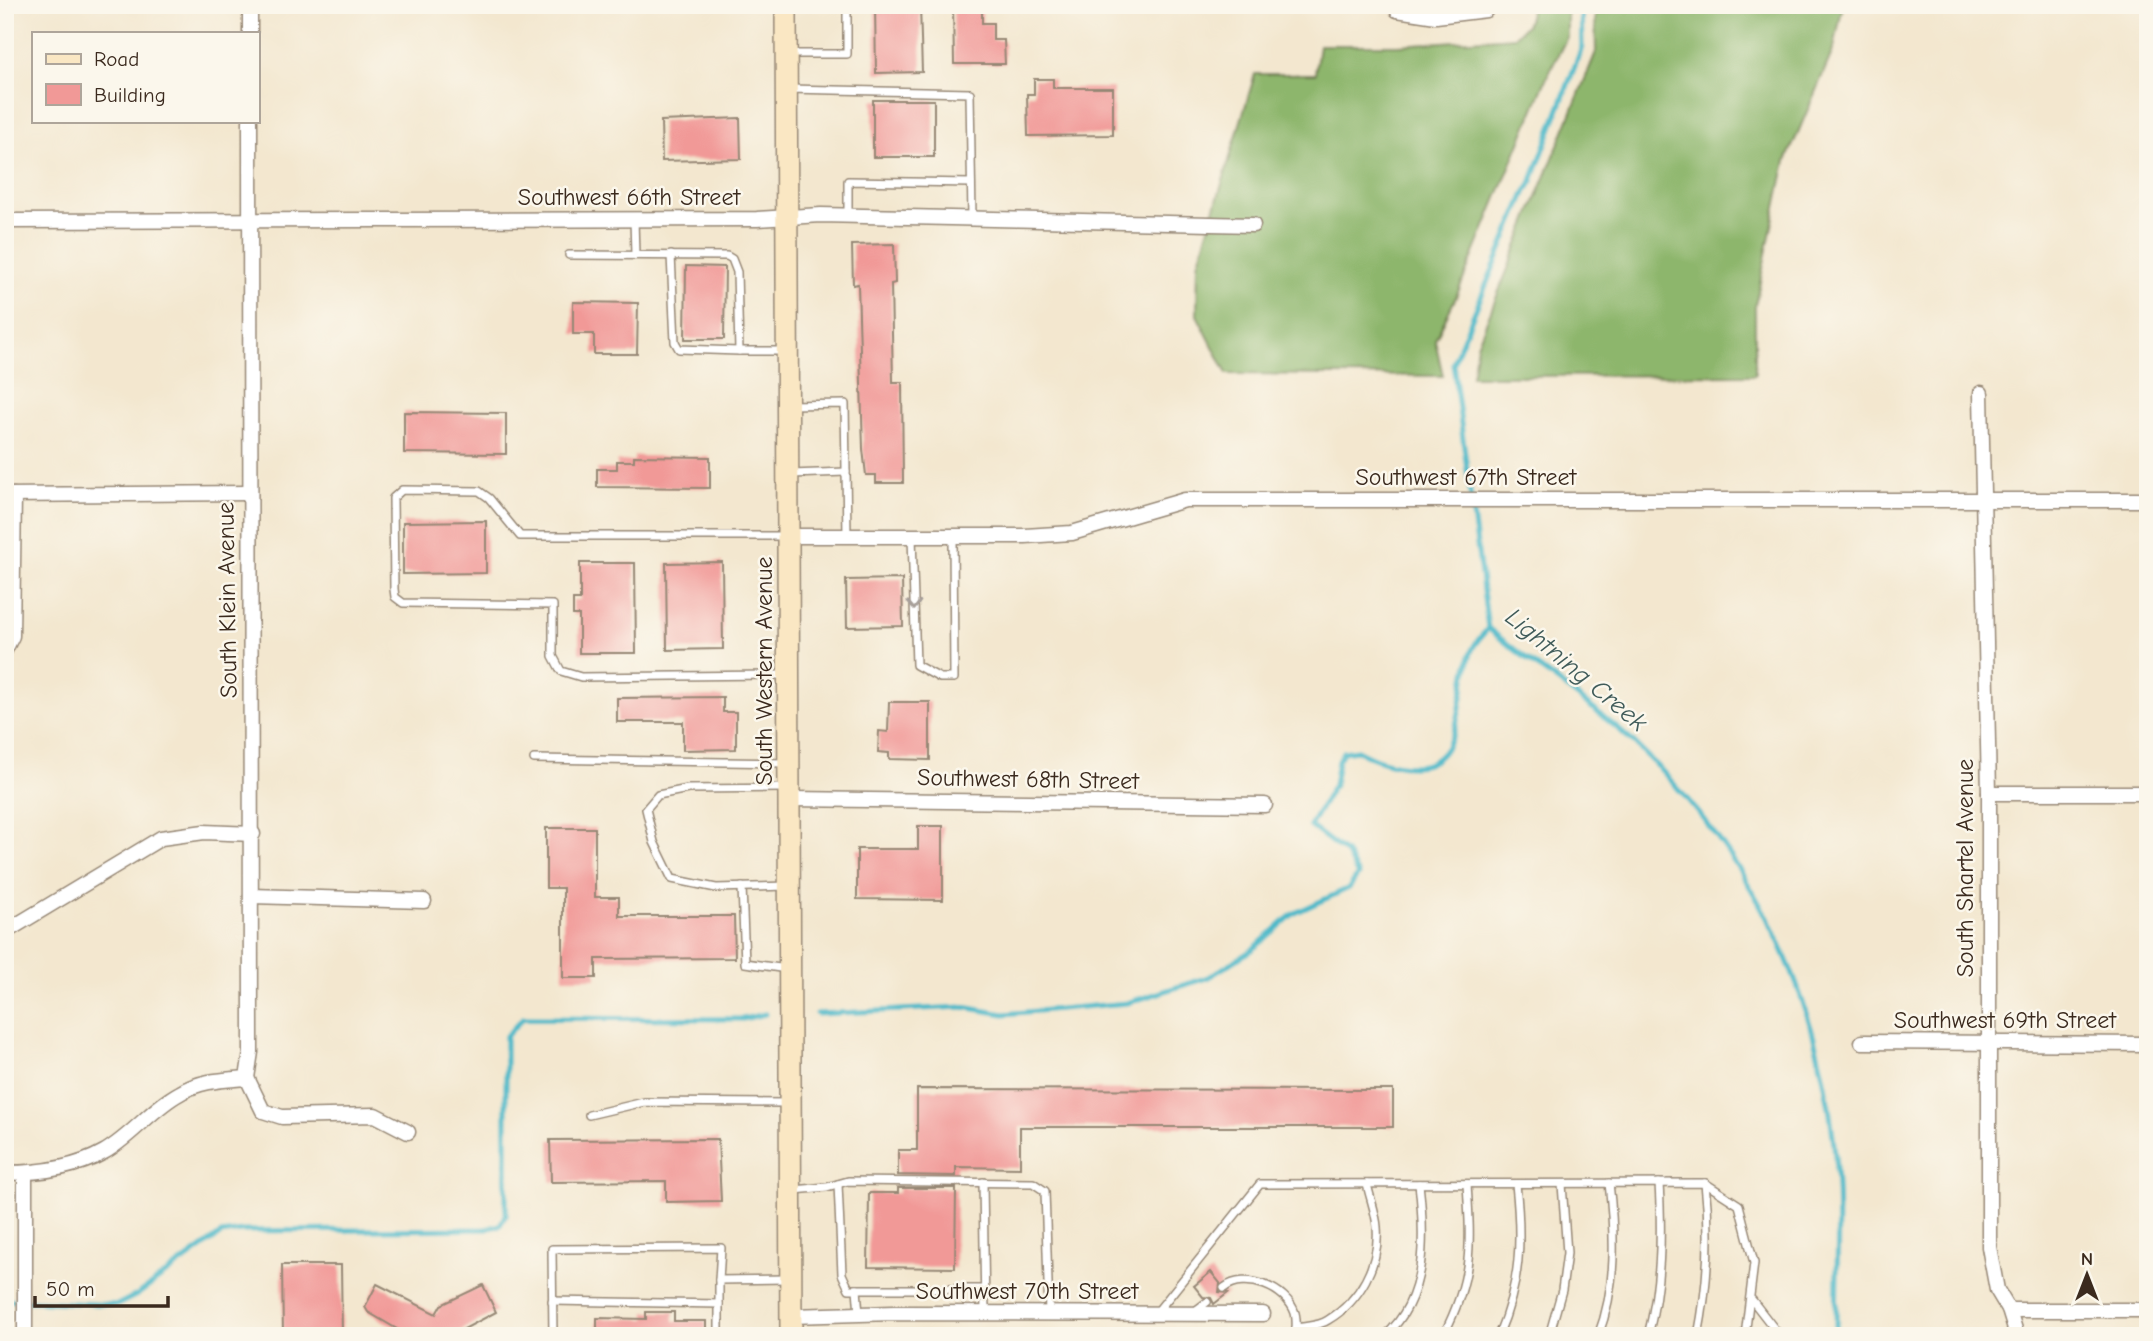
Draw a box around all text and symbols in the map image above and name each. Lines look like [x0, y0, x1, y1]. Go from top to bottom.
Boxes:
legend [32, 32, 259, 122]
text: Road [94, 47, 139, 71]
text: Building [94, 83, 166, 107]
street label: Southwest 66th Street [518, 183, 741, 211]
street label: Southwest 67th Street [1356, 463, 1578, 491]
street label: South Klein Avenue [211, 502, 243, 698]
street label: South Western Avenue [750, 556, 778, 786]
one-way arrow [907, 599, 922, 610]
water label: Lightning Creek [1499, 602, 1653, 738]
street label: South Shartel Avenue [1951, 759, 1979, 977]
street label: Southwest 68th Street [917, 763, 1140, 795]
street label: Southwest 69th Street [1894, 1006, 2117, 1034]
north arrow [2052, 1240, 2122, 1310]
text: N [2081, 1248, 2093, 1270]
scale bar [35, 1264, 168, 1308]
text: 50 m [46, 1277, 95, 1301]
street label: Southwest 70th Street [916, 1277, 1139, 1305]

